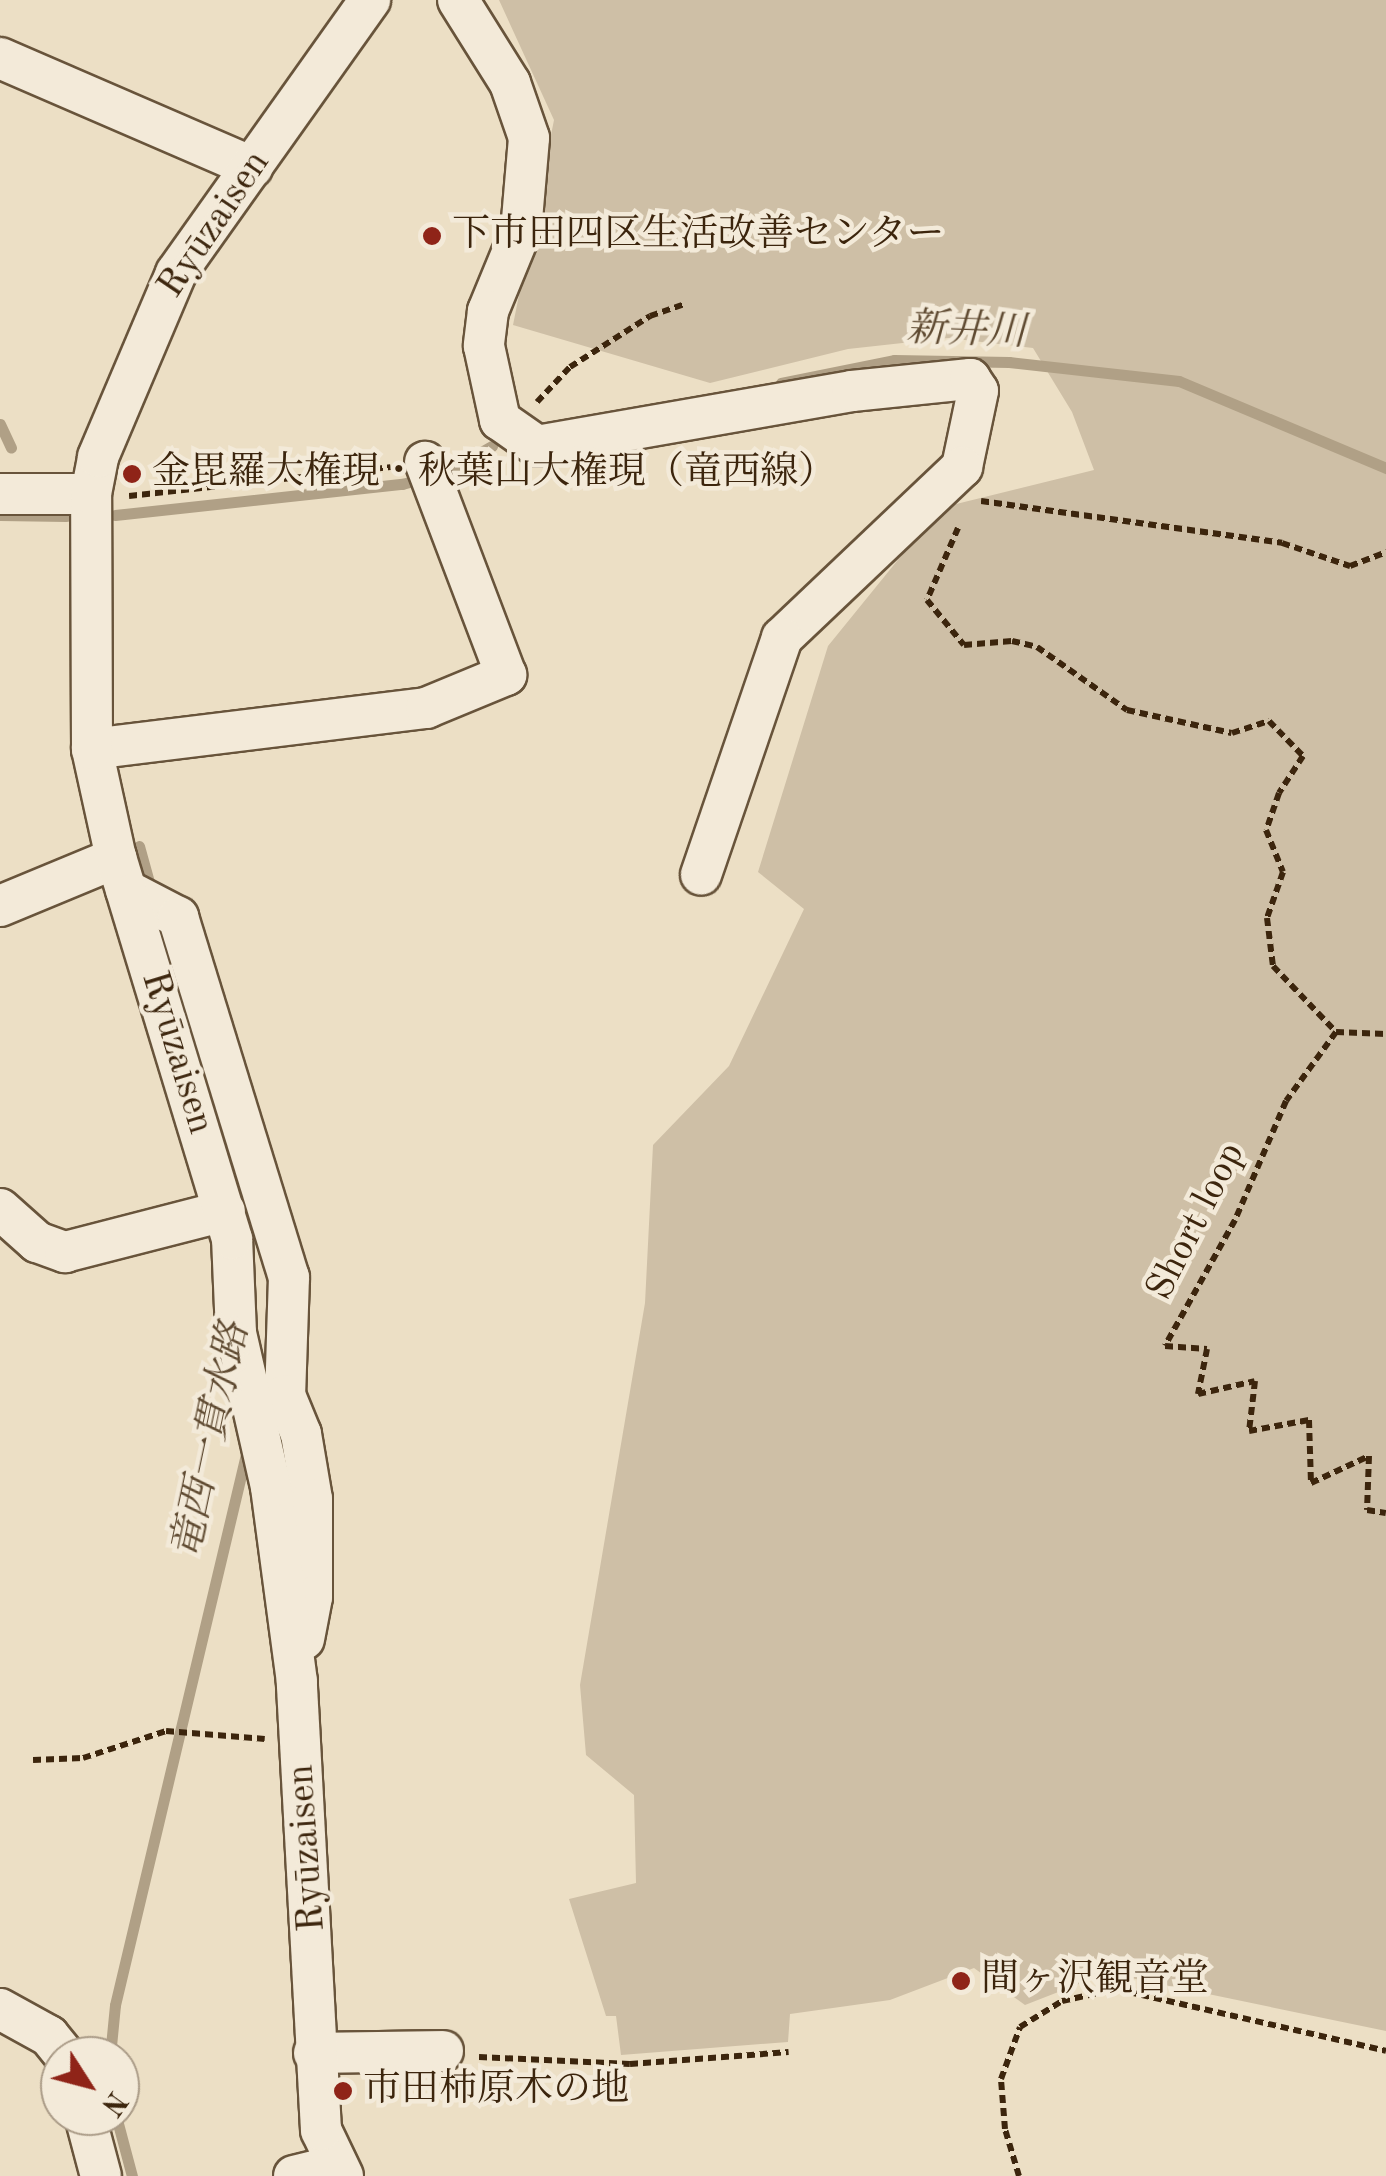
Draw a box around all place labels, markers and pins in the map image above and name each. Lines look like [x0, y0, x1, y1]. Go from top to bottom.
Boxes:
place label: 下市田四区生活改善センター [452, 213, 946, 259]
marker: 下市田四区生活改善センター [421, 225, 443, 247]
place label: 金毘羅大権現・秋葉山大権現（竜西線） [152, 451, 836, 497]
marker: 金毘羅大権現・秋葉山大権現（竜西線） [121, 463, 143, 485]
place label: 間ヶ沢観音堂 [981, 1958, 1209, 2004]
marker: 間ヶ沢観音堂 [950, 1970, 972, 1992]
place label: 市田柿原木の地 [363, 2068, 629, 2114]
marker: 市田柿原木の地 [332, 2080, 354, 2102]

